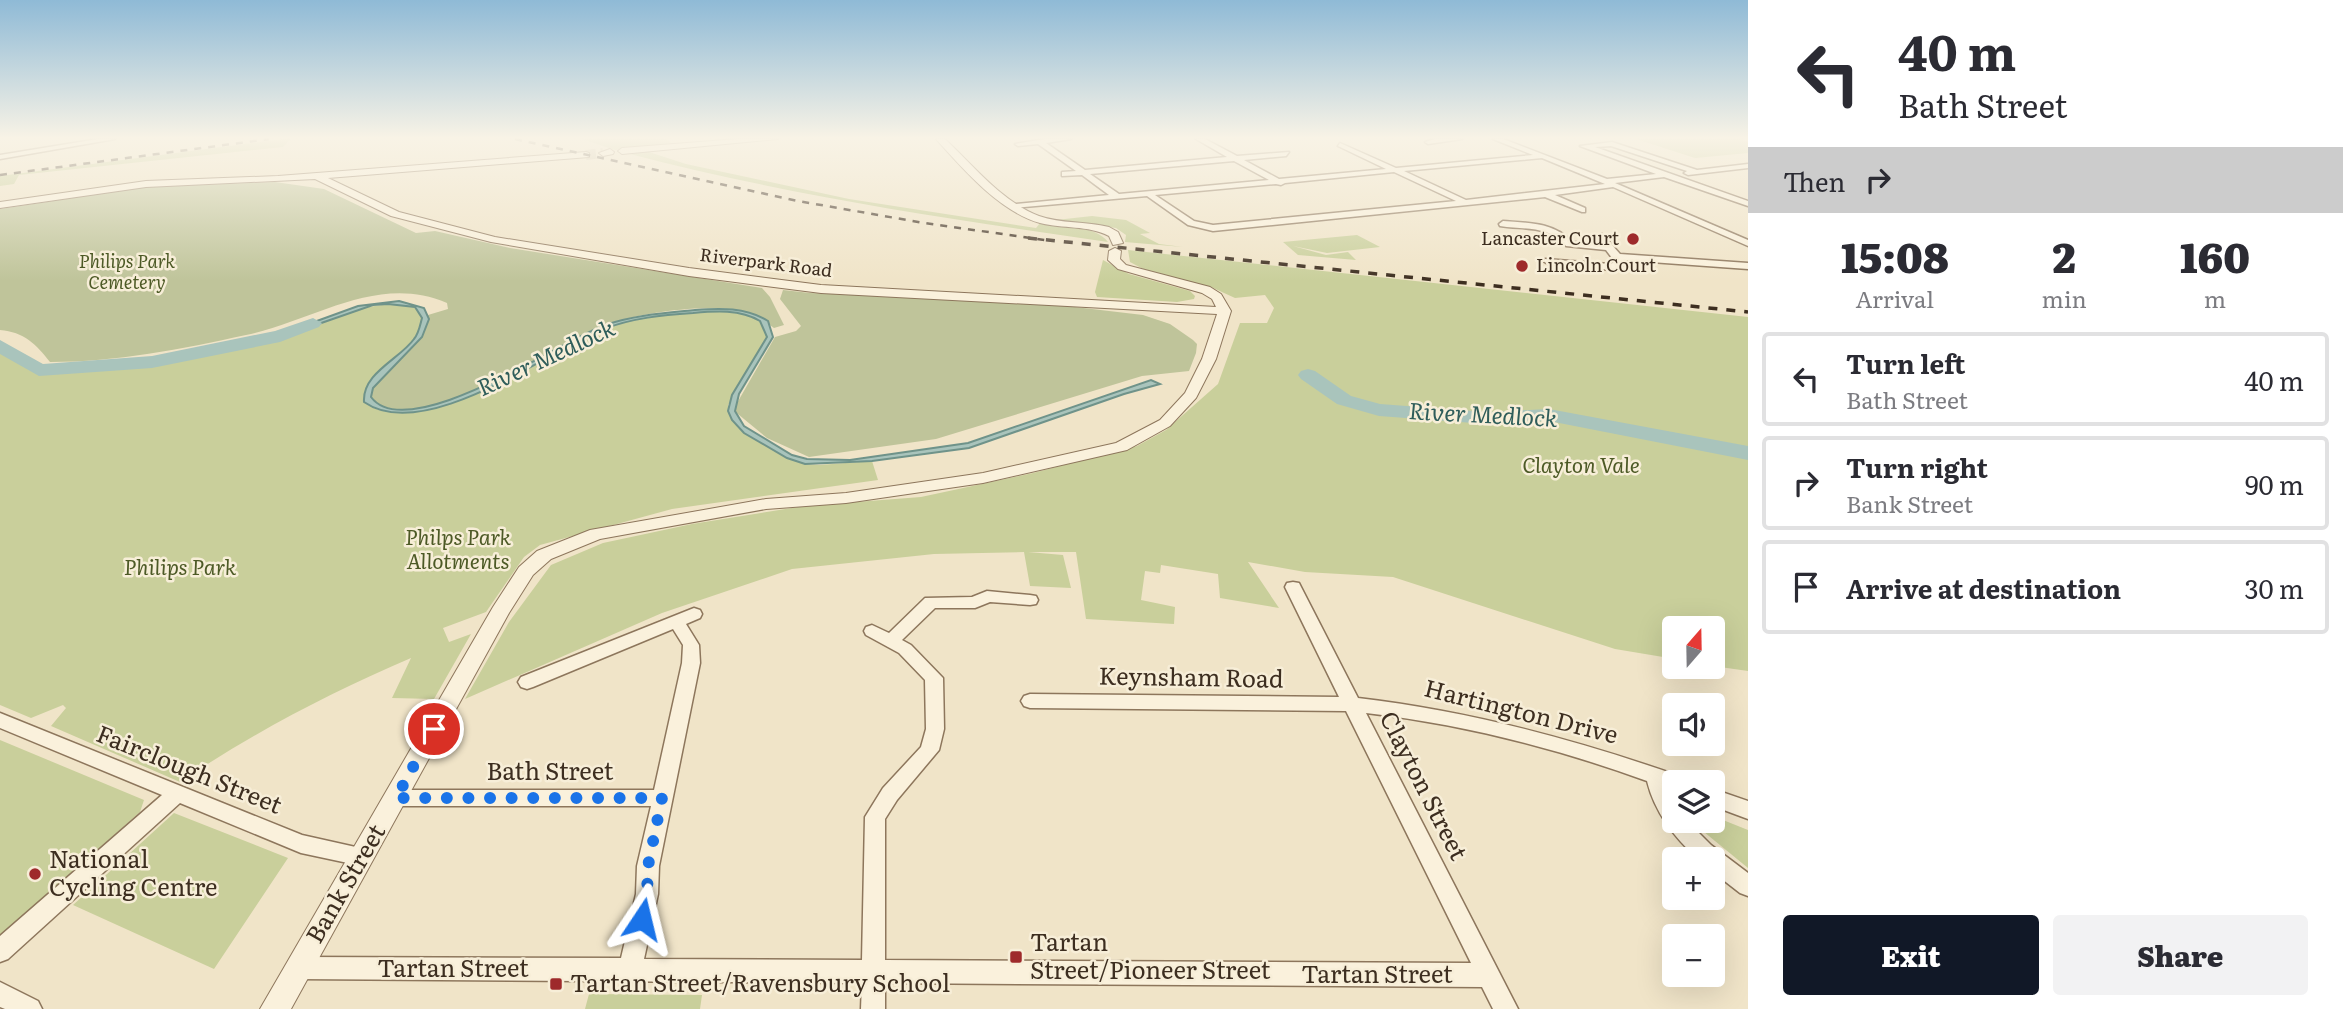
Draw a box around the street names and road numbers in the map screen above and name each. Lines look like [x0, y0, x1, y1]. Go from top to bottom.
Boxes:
street label: Riverpark Road [698, 240, 834, 283]
street label: Keynsham Road [1098, 656, 1284, 695]
street label: Hartington Drive [1421, 669, 1622, 751]
street label: Clayton Street [1373, 704, 1478, 866]
street label: Fairclough Street [92, 715, 288, 821]
street label: Bath Street [486, 752, 614, 787]
street label: Bank Street [296, 816, 392, 949]
street label: Tartan Street [377, 949, 529, 984]
street label: Tartan Street [1301, 955, 1453, 990]

